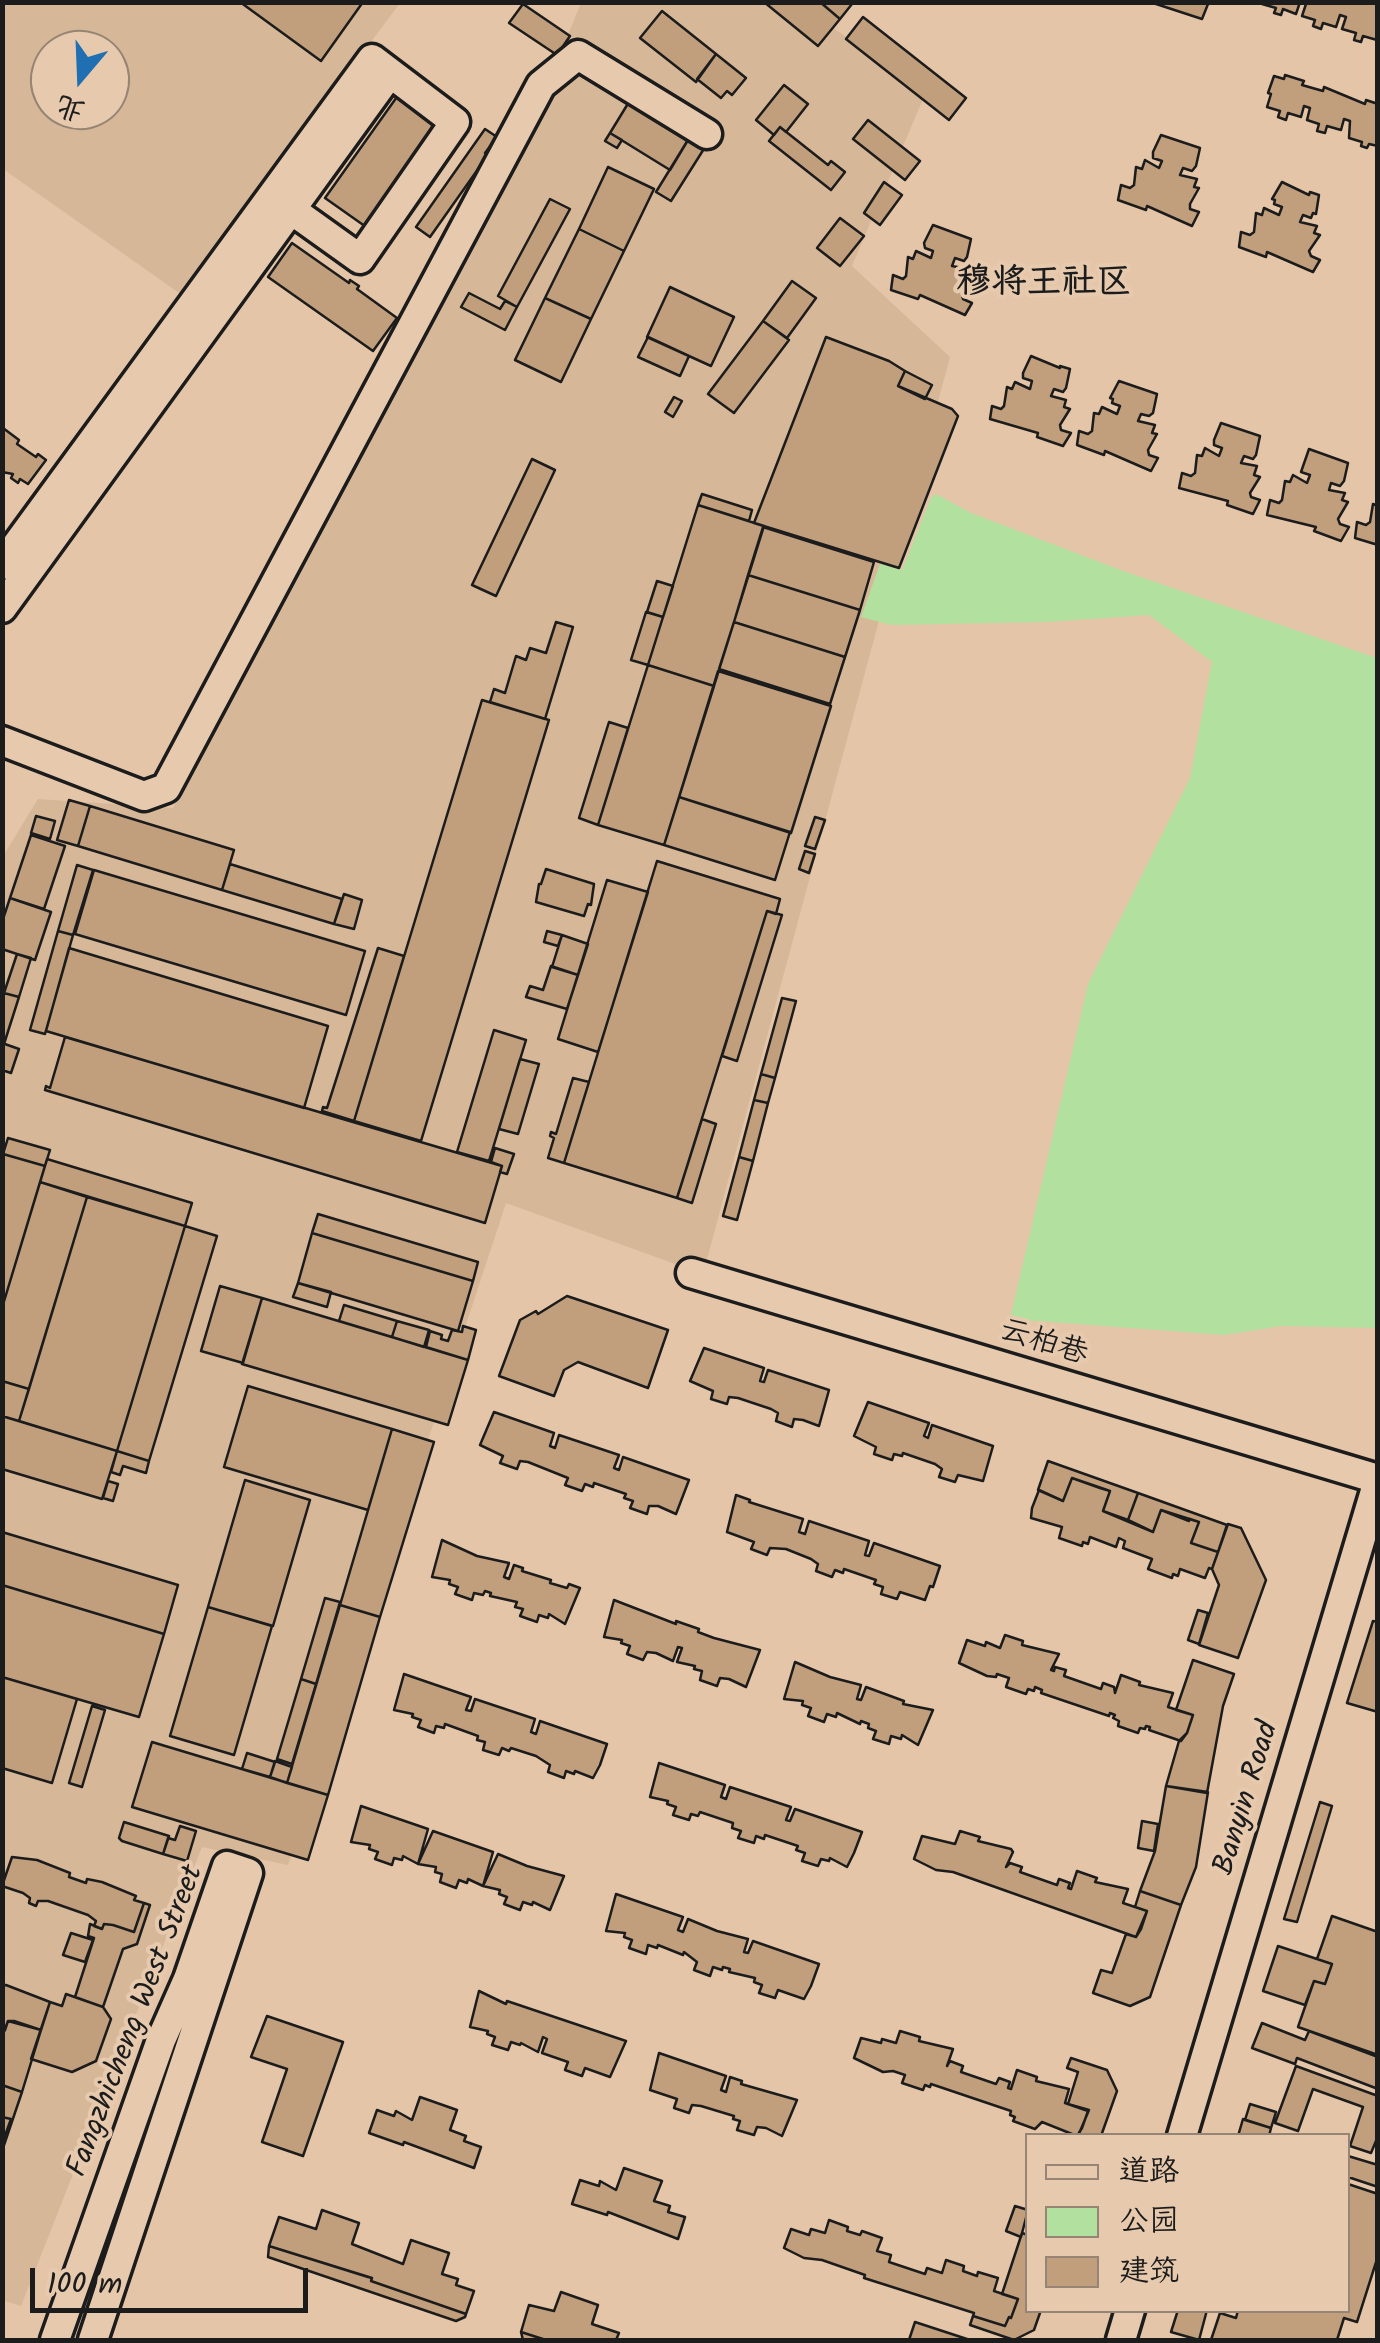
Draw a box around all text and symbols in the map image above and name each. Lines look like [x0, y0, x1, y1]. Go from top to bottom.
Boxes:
north arrow [30, 30, 130, 130]
text: 北 [50, 81, 91, 133]
district label: 穆将王社区 [957, 265, 1131, 307]
street label: 云柏巷 [995, 1315, 1091, 1375]
street label: Banyin Road [1209, 1718, 1289, 1880]
street label: Fangzhicheng West Street [62, 1861, 214, 2183]
legend [1025, 2133, 1350, 2313]
text: 道路 [1119, 2148, 1179, 2196]
text: 公园 [1119, 2198, 1179, 2246]
scale bar [35, 2248, 312, 2310]
text: 建筑 [1119, 2248, 1179, 2296]
text: 100 m [47, 2261, 122, 2309]

